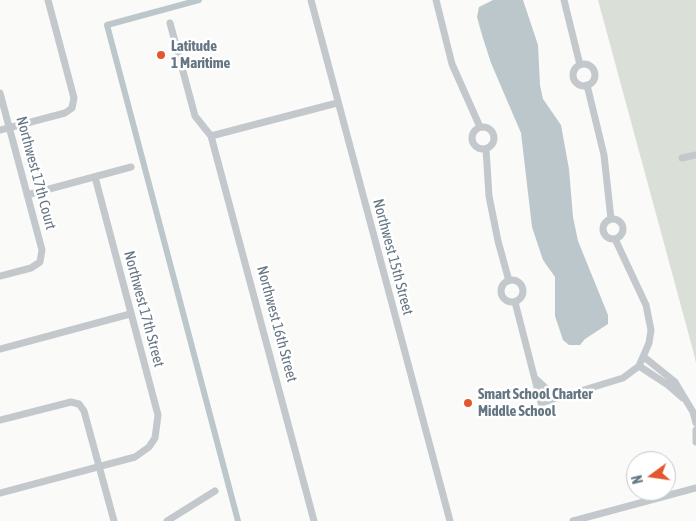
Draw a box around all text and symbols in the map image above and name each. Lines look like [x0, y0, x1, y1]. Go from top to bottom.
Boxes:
place label: Latitude 1 Maritime [171, 37, 230, 72]
marker: Latitude 1 Maritime [155, 49, 167, 61]
street label: Northwest 17th Court [12, 114, 60, 232]
street label: Northwest 15th Street [369, 197, 417, 317]
street label: Northwest 17th Street [120, 249, 168, 369]
street label: Northwest 16th Street [253, 264, 301, 384]
place label: Smart School Charter Middle School [478, 385, 593, 420]
marker: Smart School Charter Middle School [462, 397, 474, 409]
north arrow [626, 451, 676, 501]
text: N [629, 473, 646, 485]

